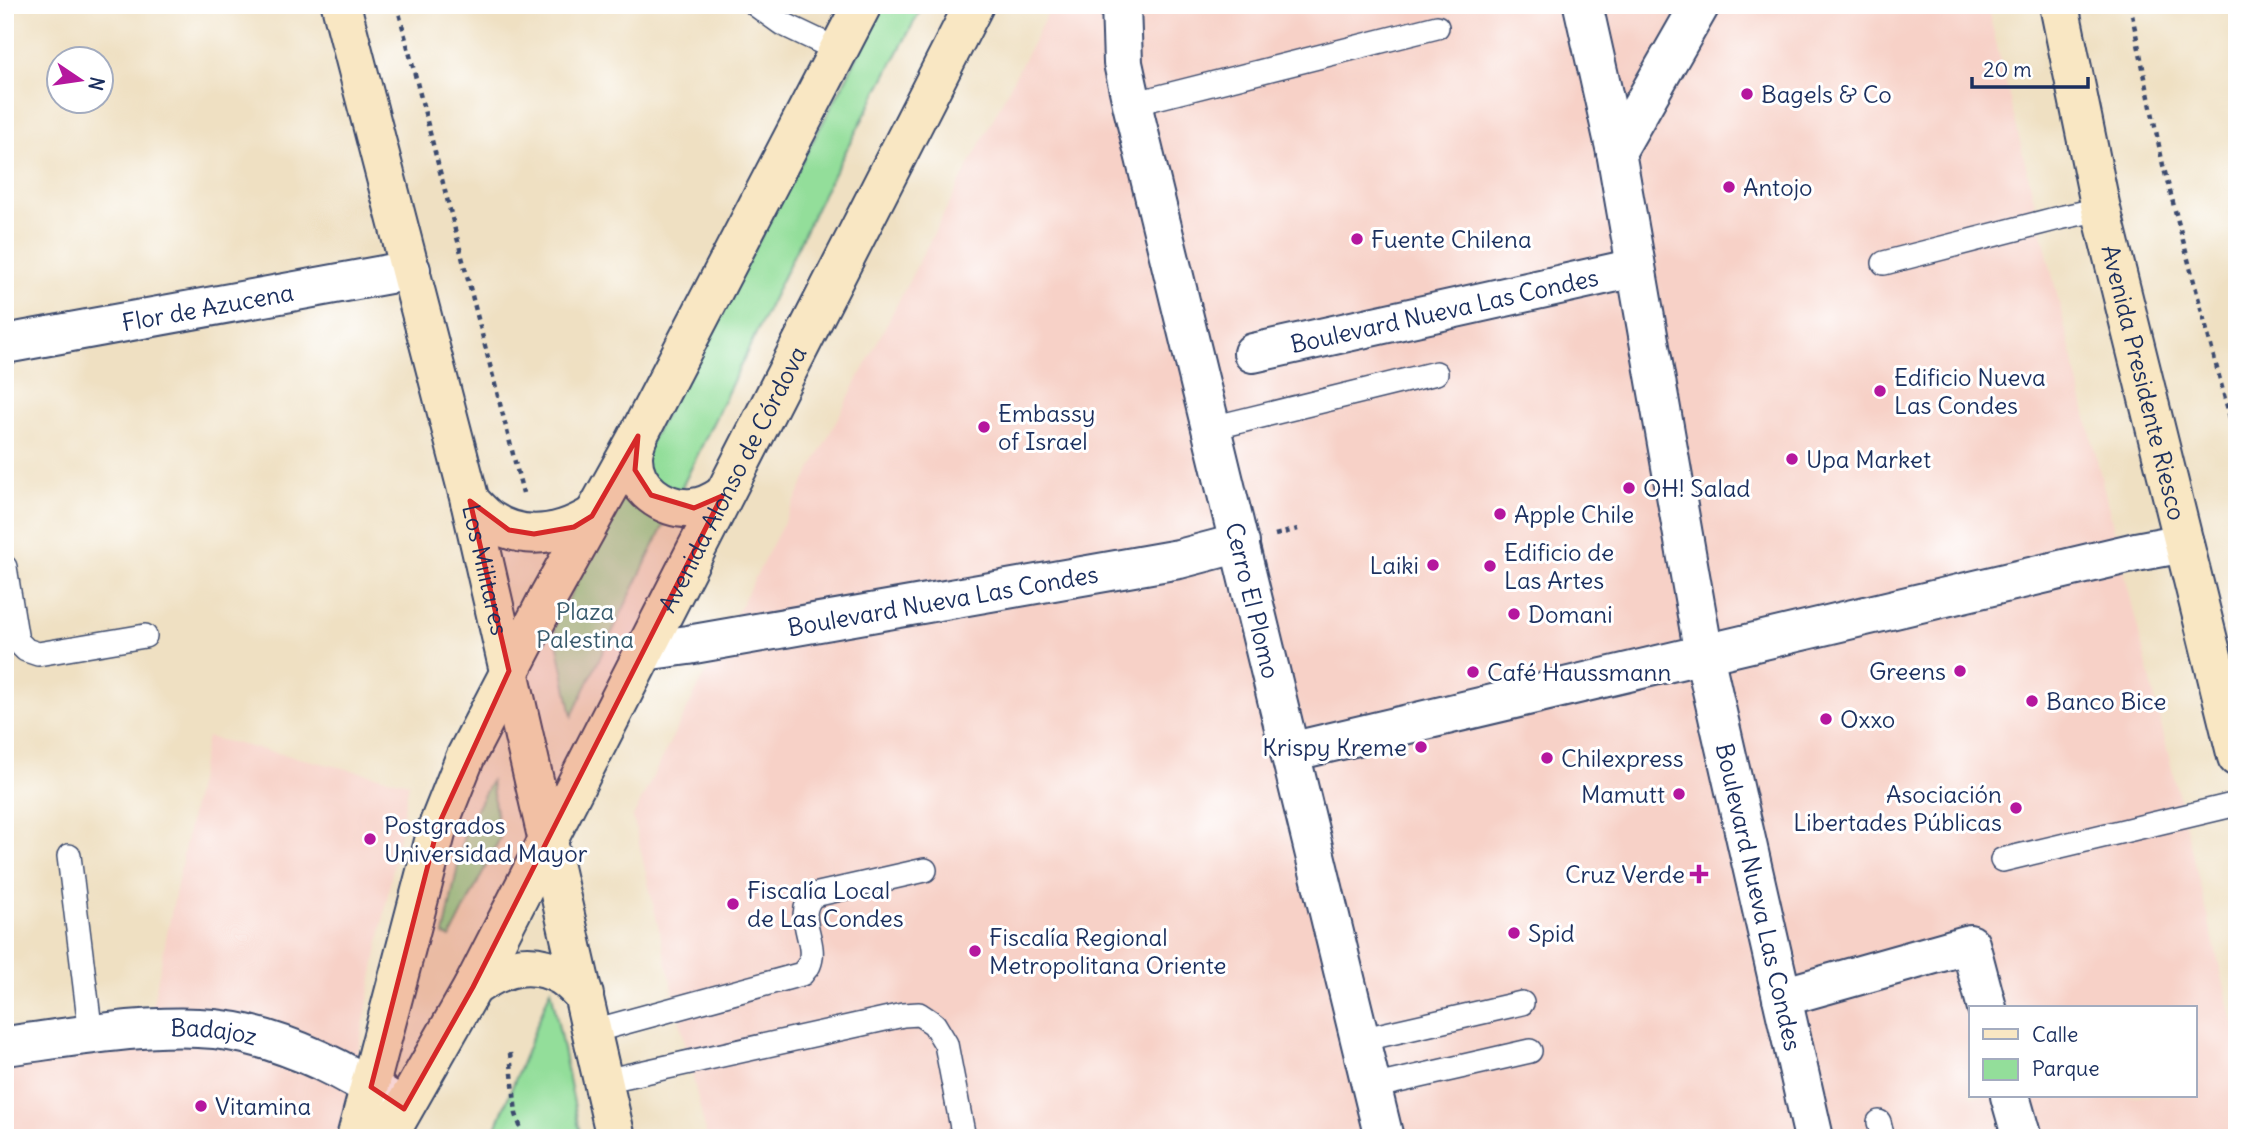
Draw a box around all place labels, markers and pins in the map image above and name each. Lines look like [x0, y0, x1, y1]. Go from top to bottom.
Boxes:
place label: Bagels & Co [1761, 79, 1892, 109]
marker: Bagels & Co [1739, 86, 1755, 102]
place label: Antojo [1743, 172, 1813, 202]
marker: Antojo [1721, 179, 1737, 195]
place label: Fuente Chilena [1371, 224, 1532, 254]
marker: Fuente Chilena [1349, 231, 1365, 247]
place label: Edificio Nueva Las Condes [1894, 362, 2046, 420]
marker: Edificio Nueva Las Condes [1872, 383, 1888, 399]
place label: Embassy of Israel [998, 398, 1095, 456]
marker: Embassy of Israel [976, 419, 992, 435]
place label: Upa Market [1806, 444, 1931, 474]
marker: Upa Market [1784, 451, 1800, 467]
place label: OH! Salad [1643, 473, 1750, 503]
marker: OH! Salad [1621, 480, 1637, 496]
place label: Apple Chile [1514, 499, 1634, 529]
marker: Apple Chile [1492, 506, 1508, 522]
place label: Edificio de Las Artes [1504, 537, 1614, 595]
place label: Laiki [1369, 550, 1419, 580]
marker: Laiki [1425, 557, 1441, 573]
marker: Edificio de Las Artes [1482, 558, 1498, 574]
place label: Domani [1528, 599, 1613, 629]
marker: Domani [1506, 606, 1522, 622]
place label: Greens [1869, 656, 1946, 686]
place label: Café Haussmann [1487, 657, 1672, 687]
marker: Greens [1952, 663, 1968, 679]
marker: Café Haussmann [1465, 664, 1481, 680]
place label: Banco Bice [2046, 686, 2166, 716]
marker: Banco Bice [2024, 693, 2040, 709]
place label: Oxxo [1840, 704, 1895, 734]
marker: Oxxo [1818, 711, 1834, 727]
place label: Krispy Kreme [1262, 732, 1407, 762]
marker: Krispy Kreme [1413, 739, 1429, 755]
place label: Chilexpress [1561, 743, 1684, 773]
marker: Chilexpress [1539, 750, 1555, 766]
place label: Mamutt [1581, 779, 1665, 809]
place label: Asociación Libertades Públicas [1793, 779, 2002, 837]
marker: Mamutt [1671, 786, 1687, 802]
marker: Asociación Libertades Públicas [2008, 800, 2024, 816]
place label: Postgrados Universidad Mayor [384, 810, 588, 868]
marker: Postgrados Universidad Mayor [362, 831, 378, 847]
place label: Cruz Verde [1565, 859, 1685, 889]
marker: Cruz Verde [1691, 866, 1707, 882]
place label: Fiscalía Local de Las Condes [747, 875, 904, 933]
marker: Fiscalía Local de Las Condes [725, 896, 741, 912]
place label: Spid [1528, 918, 1575, 948]
place label: Fiscalía Regional Metropolitana Oriente [989, 922, 1227, 980]
marker: Spid [1506, 925, 1522, 941]
marker: Fiscalía Regional Metropolitana Oriente [967, 943, 983, 959]
place label: Vitamina [215, 1091, 311, 1121]
marker: Vitamina [193, 1098, 209, 1114]

